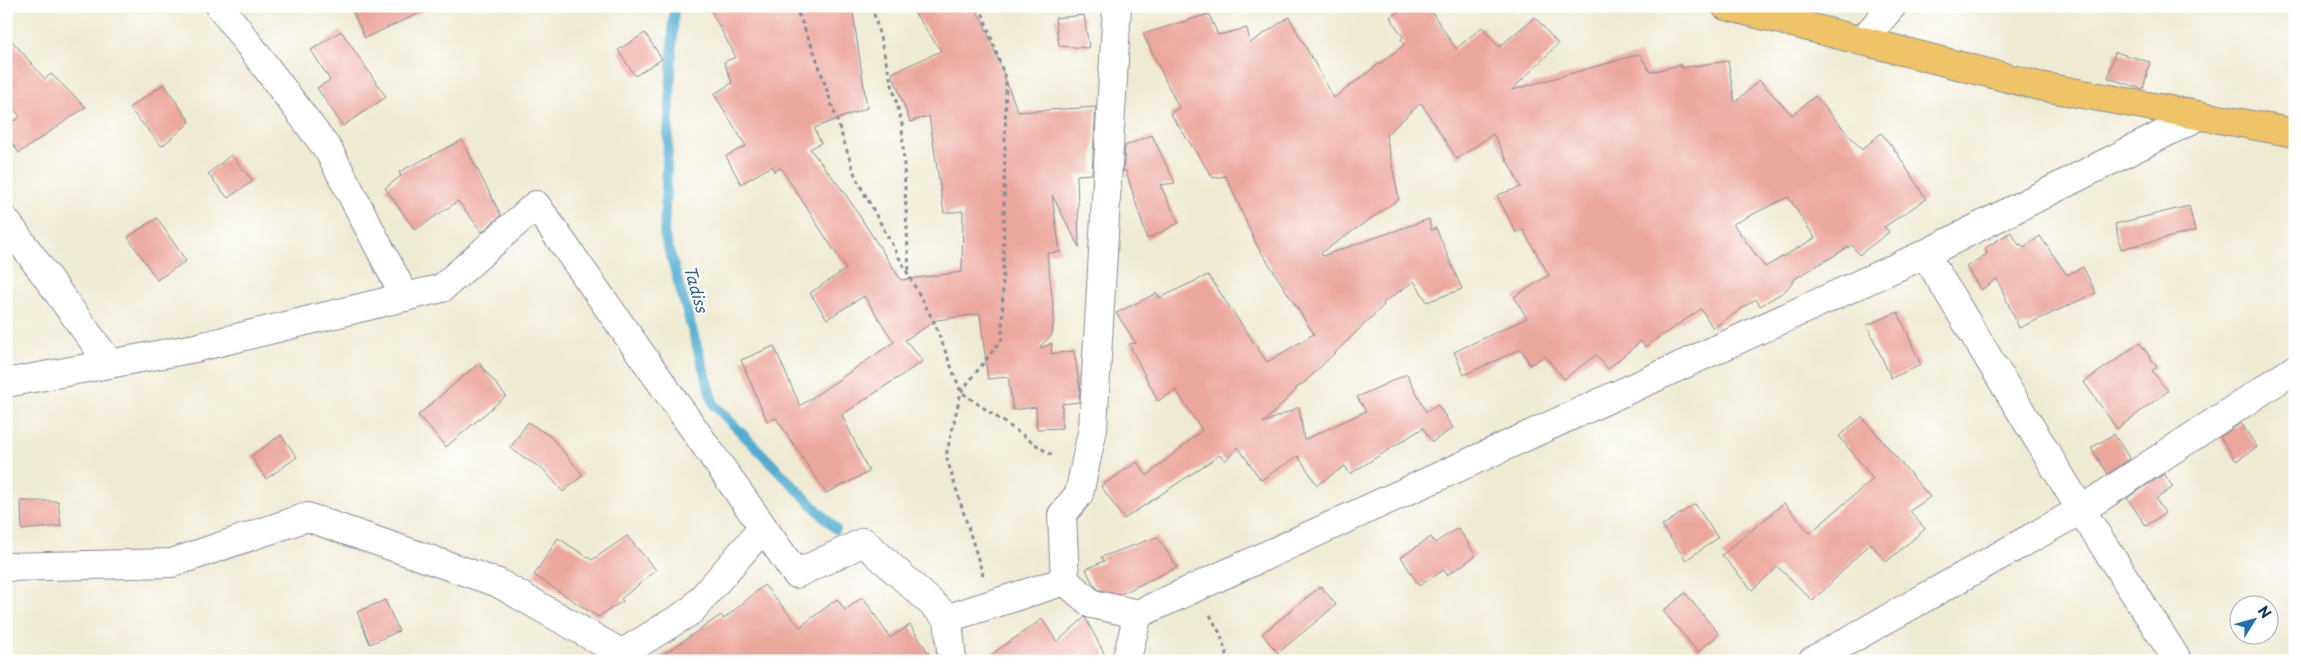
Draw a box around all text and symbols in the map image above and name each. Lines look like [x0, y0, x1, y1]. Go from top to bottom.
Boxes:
water label: Tadiss [679, 262, 715, 316]
north arrow [2228, 594, 2278, 644]
text: N [2253, 601, 2277, 623]

